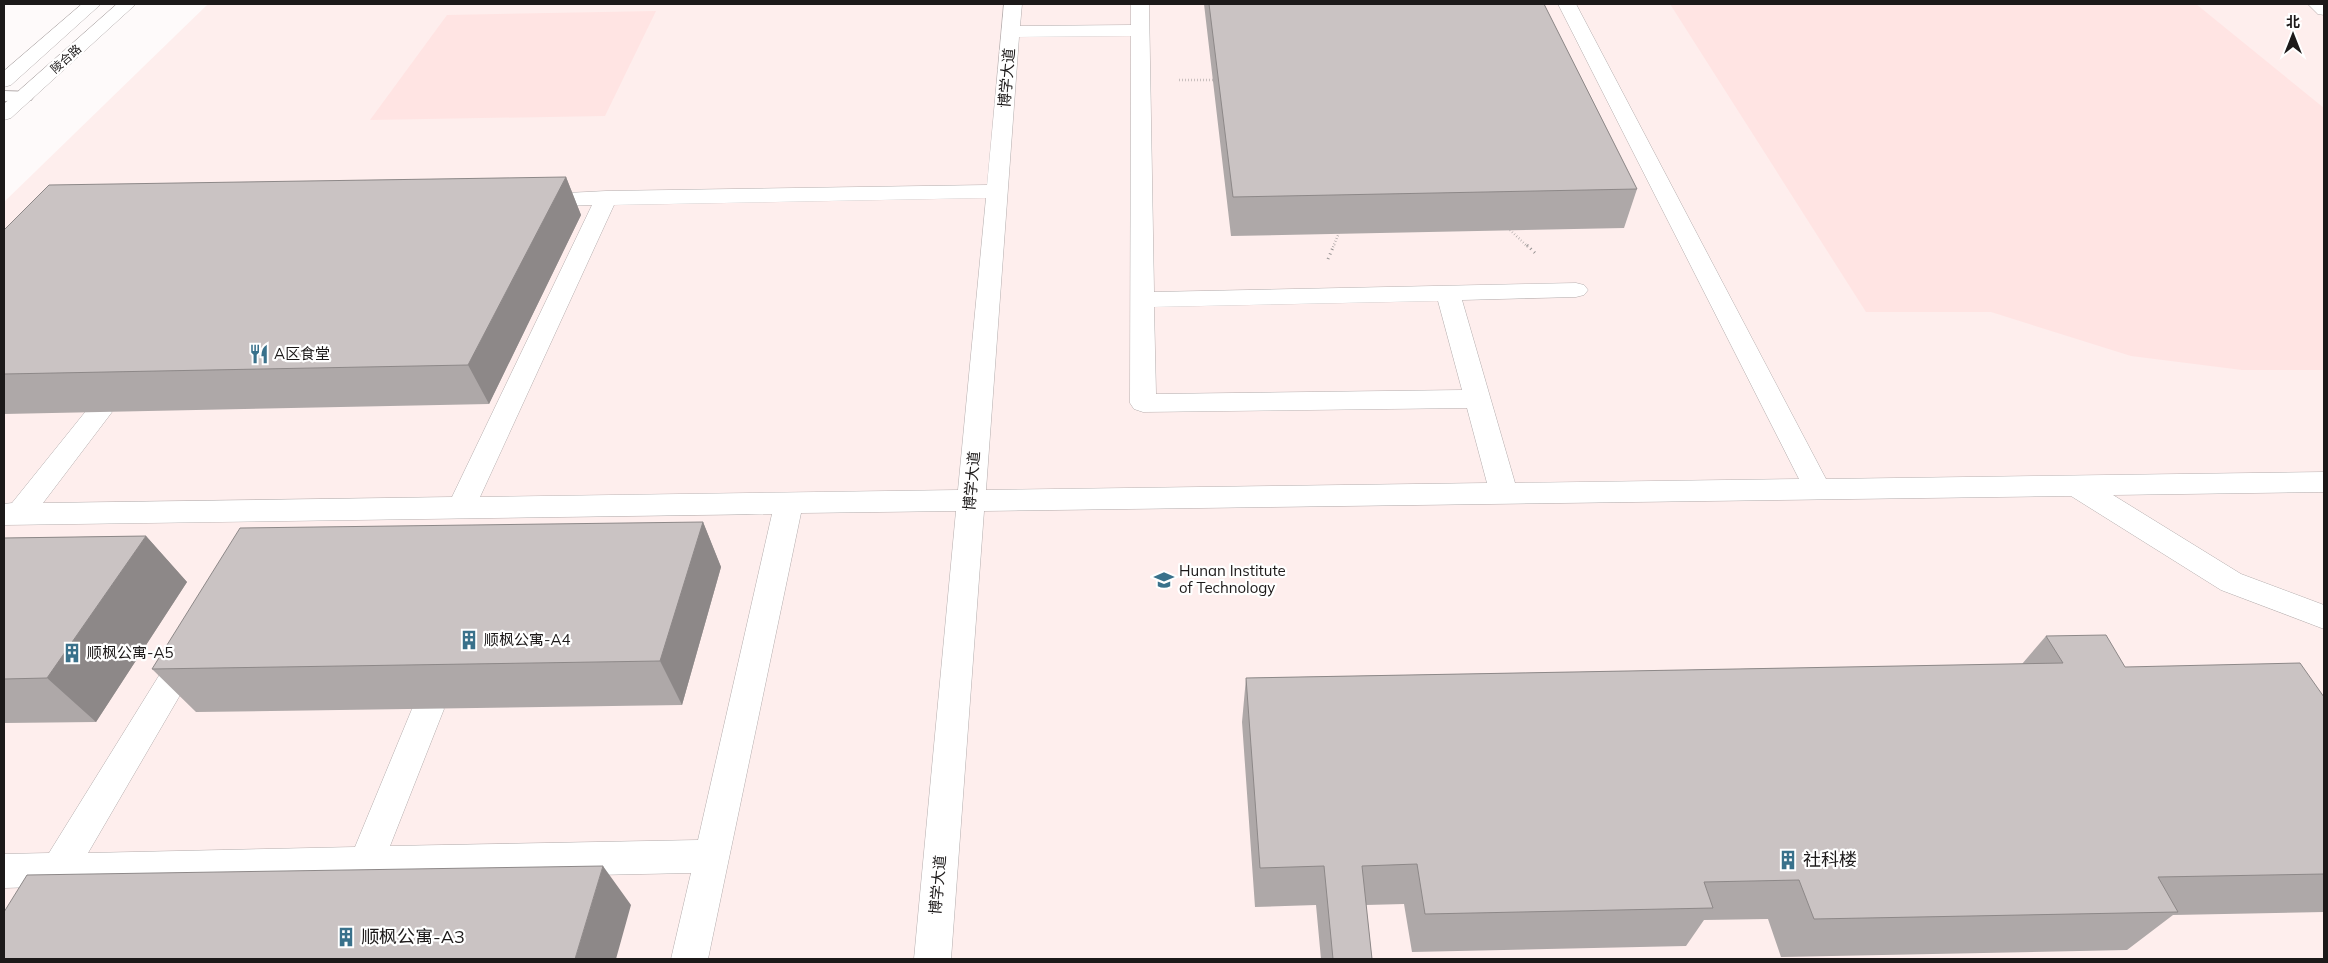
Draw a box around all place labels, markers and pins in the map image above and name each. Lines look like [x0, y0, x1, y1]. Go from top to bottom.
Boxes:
restaurant icon: A区食堂 [248, 343, 270, 365]
place label: A区食堂 [274, 344, 330, 363]
place label: Hunan Institute of Technology [1179, 561, 1286, 597]
school or university icon: Hunan Institute of Technology [1153, 569, 1175, 591]
building icon: 顺枫公寓-A4 [458, 629, 480, 651]
place label: 顺枫公寓-A4 [484, 630, 570, 649]
building icon: 顺枫公寓-A5 [61, 642, 83, 664]
place label: 顺枫公寓-A5 [87, 643, 173, 662]
place label: 社科楼 [1803, 848, 1857, 871]
building icon: 社科楼 [1777, 849, 1799, 871]
place label: 顺枫公寓-A3 [361, 925, 465, 948]
building icon: 顺枫公寓-A3 [335, 926, 357, 948]

